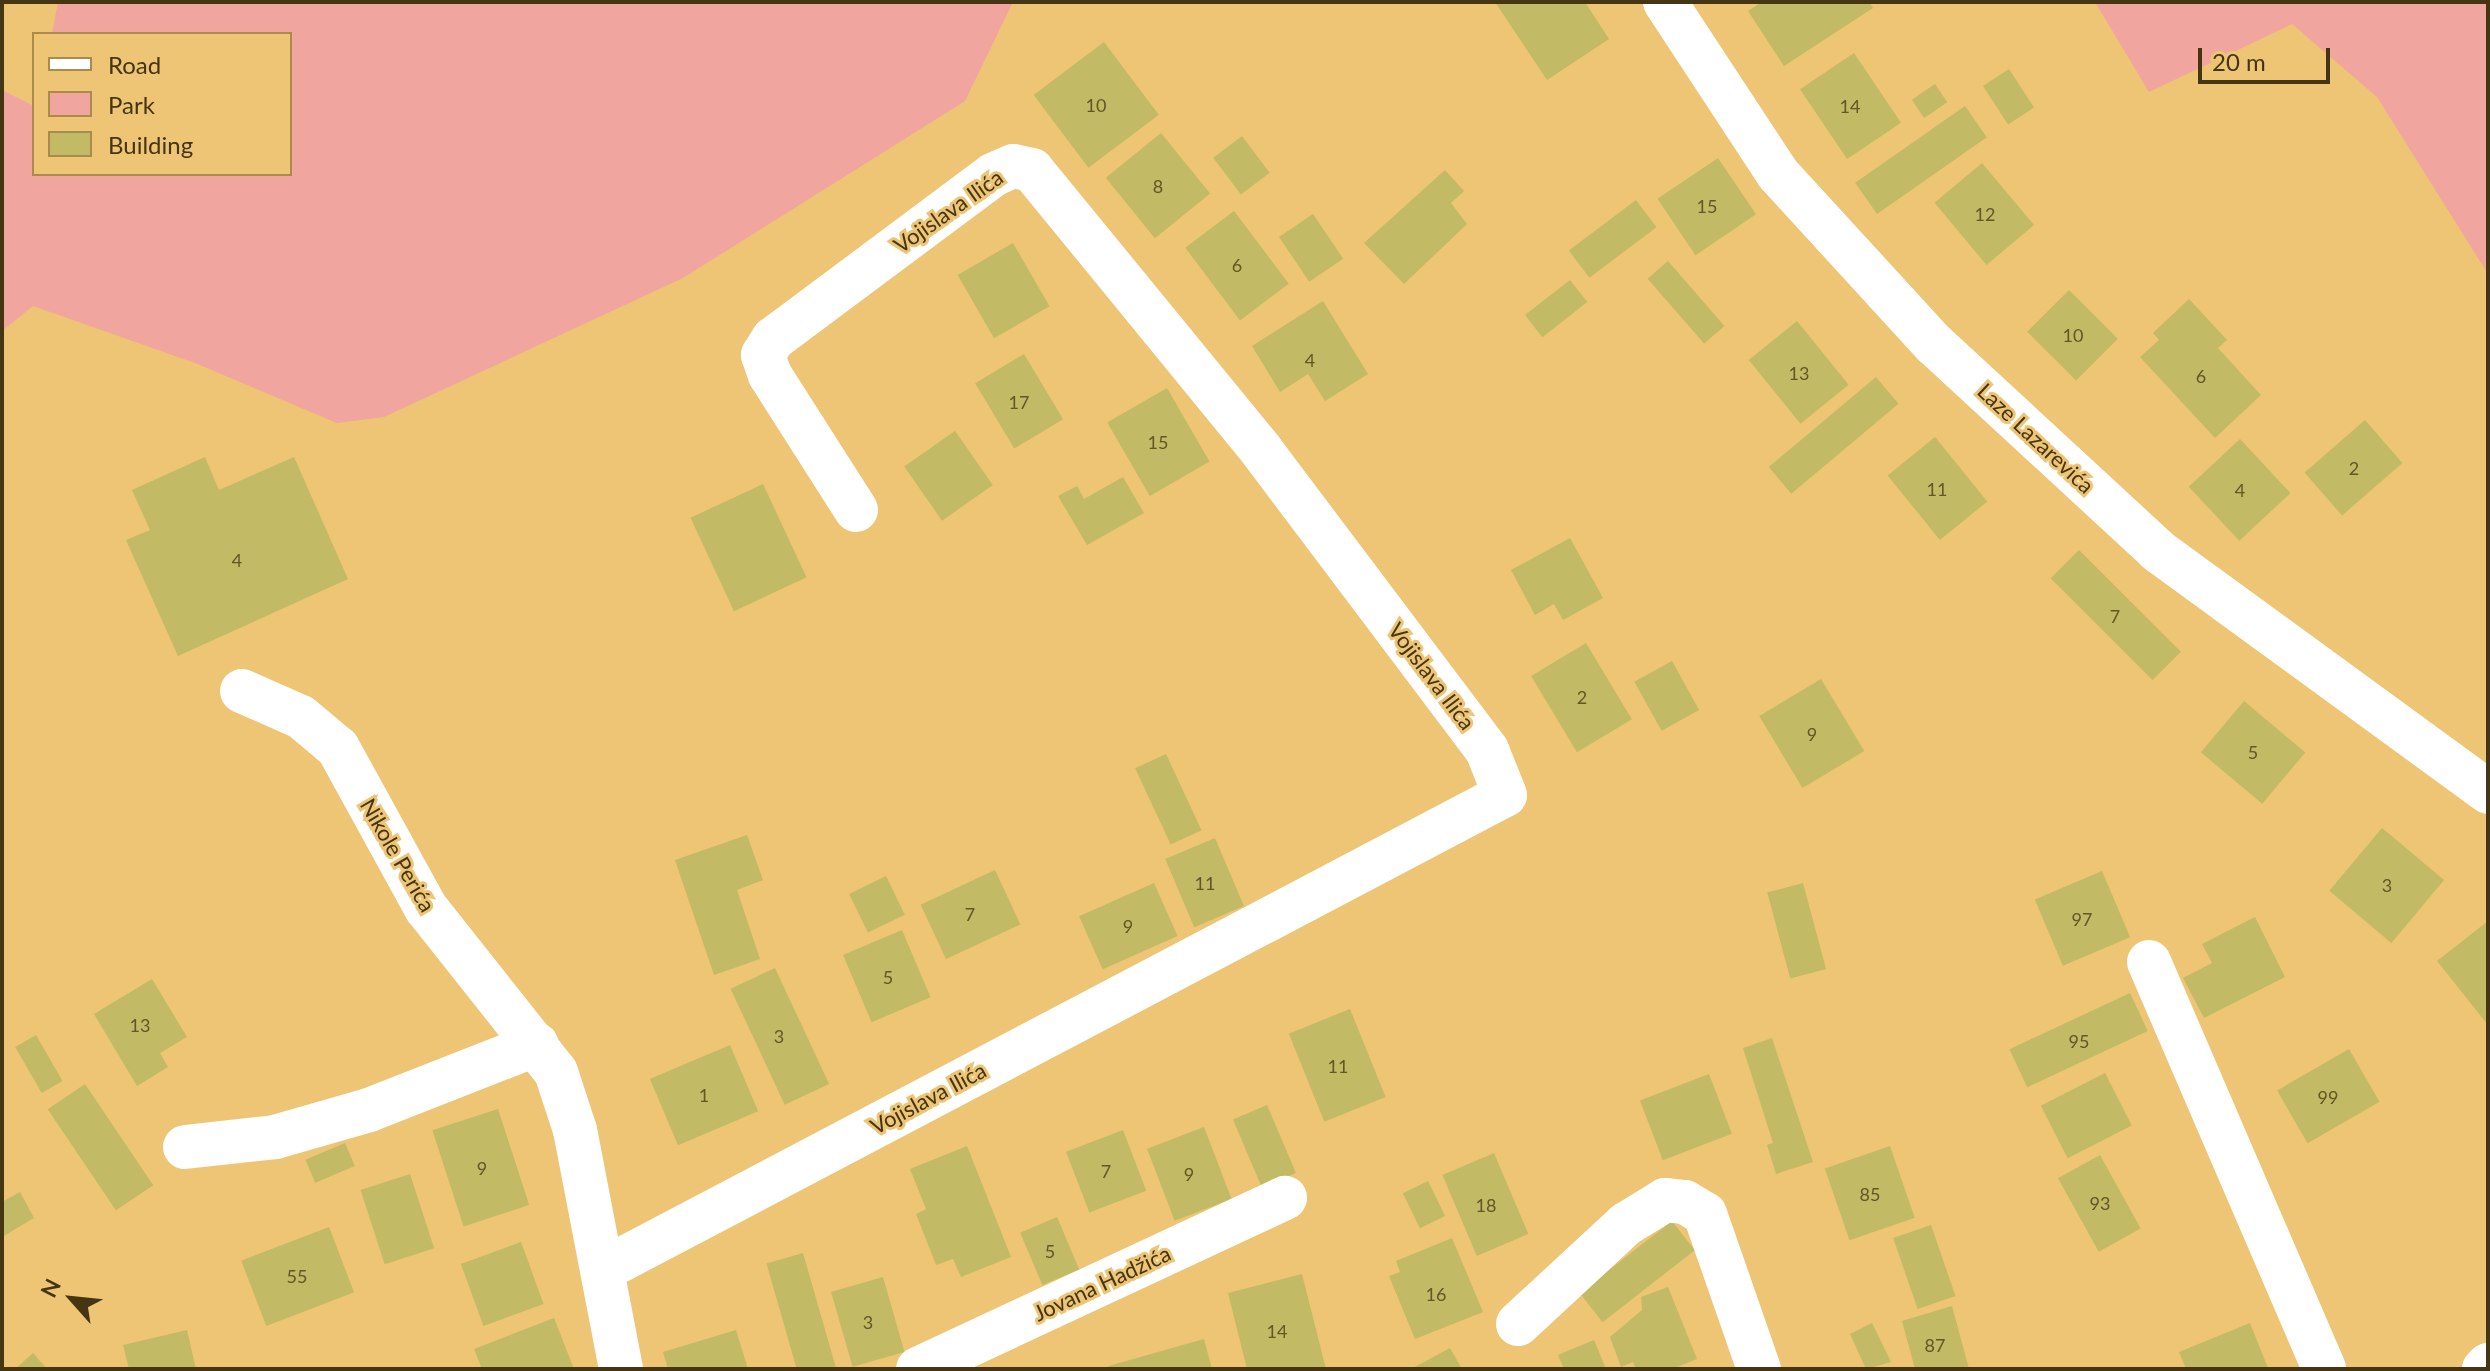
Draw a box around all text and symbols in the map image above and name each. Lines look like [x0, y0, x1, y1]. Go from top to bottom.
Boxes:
legend [32, 32, 292, 176]
scale bar [2202, 32, 2334, 82]
text: 20 m [2212, 47, 2266, 76]
text: Road [108, 50, 161, 79]
text: Park [108, 90, 155, 119]
house number: 10 [1086, 94, 1106, 116]
house number: 14 [1840, 95, 1860, 117]
text: Building [108, 130, 193, 159]
street label: Vojislava Ilića [888, 164, 1008, 258]
house number: 8 [1153, 175, 1163, 197]
house number: 15 [1697, 195, 1717, 217]
house number: 12 [1975, 203, 1995, 225]
house number: 6 [1232, 254, 1242, 276]
house number: 10 [2063, 324, 2083, 346]
house number: 4 [1305, 349, 1315, 371]
house number: 13 [1789, 362, 1809, 384]
house number: 6 [2196, 365, 2206, 387]
street label: Laze Lazarevića [1972, 377, 2100, 499]
house number: 17 [1009, 391, 1029, 413]
house number: 15 [1148, 431, 1168, 453]
house number: 2 [2349, 457, 2359, 479]
house number: 11 [1927, 478, 1947, 500]
house number: 4 [2235, 479, 2245, 501]
house number: 4 [232, 549, 242, 571]
house number: 7 [2110, 605, 2120, 627]
street label: Vojislava Ilića [1383, 617, 1481, 735]
house number: 2 [1577, 686, 1587, 708]
house number: 9 [1807, 723, 1817, 745]
house number: 5 [2248, 741, 2258, 763]
street label: Nikole Perića [355, 794, 441, 916]
house number: 11 [1195, 872, 1215, 894]
house number: 3 [2382, 874, 2392, 896]
house number: 7 [965, 903, 975, 925]
house number: 97 [2072, 908, 2092, 930]
house number: 9 [1123, 915, 1133, 937]
house number: 5 [883, 966, 893, 988]
house number: 13 [130, 1014, 150, 1036]
house number: 3 [774, 1025, 784, 1047]
house number: 95 [2069, 1030, 2089, 1052]
house number: 11 [1328, 1055, 1348, 1077]
street label: Vojislava Ilića [866, 1056, 990, 1140]
house number: 1 [699, 1084, 709, 1106]
house number: 99 [2318, 1086, 2338, 1108]
house number: 9 [477, 1157, 487, 1179]
house number: 7 [1101, 1160, 1111, 1182]
house number: 9 [1184, 1163, 1194, 1185]
house number: 85 [1860, 1183, 1880, 1205]
house number: 93 [2090, 1192, 2110, 1214]
house number: 18 [1476, 1194, 1496, 1216]
street label: Jovana Hadžića [1029, 1240, 1175, 1326]
house number: 5 [1045, 1240, 1055, 1262]
north arrow [32, 1259, 112, 1339]
house number: 55 [287, 1265, 307, 1287]
text: N [34, 1274, 66, 1302]
house number: 16 [1426, 1283, 1446, 1305]
house number: 3 [863, 1311, 873, 1333]
house number: 14 [1267, 1320, 1287, 1342]
house number: 87 [1925, 1334, 1945, 1356]

